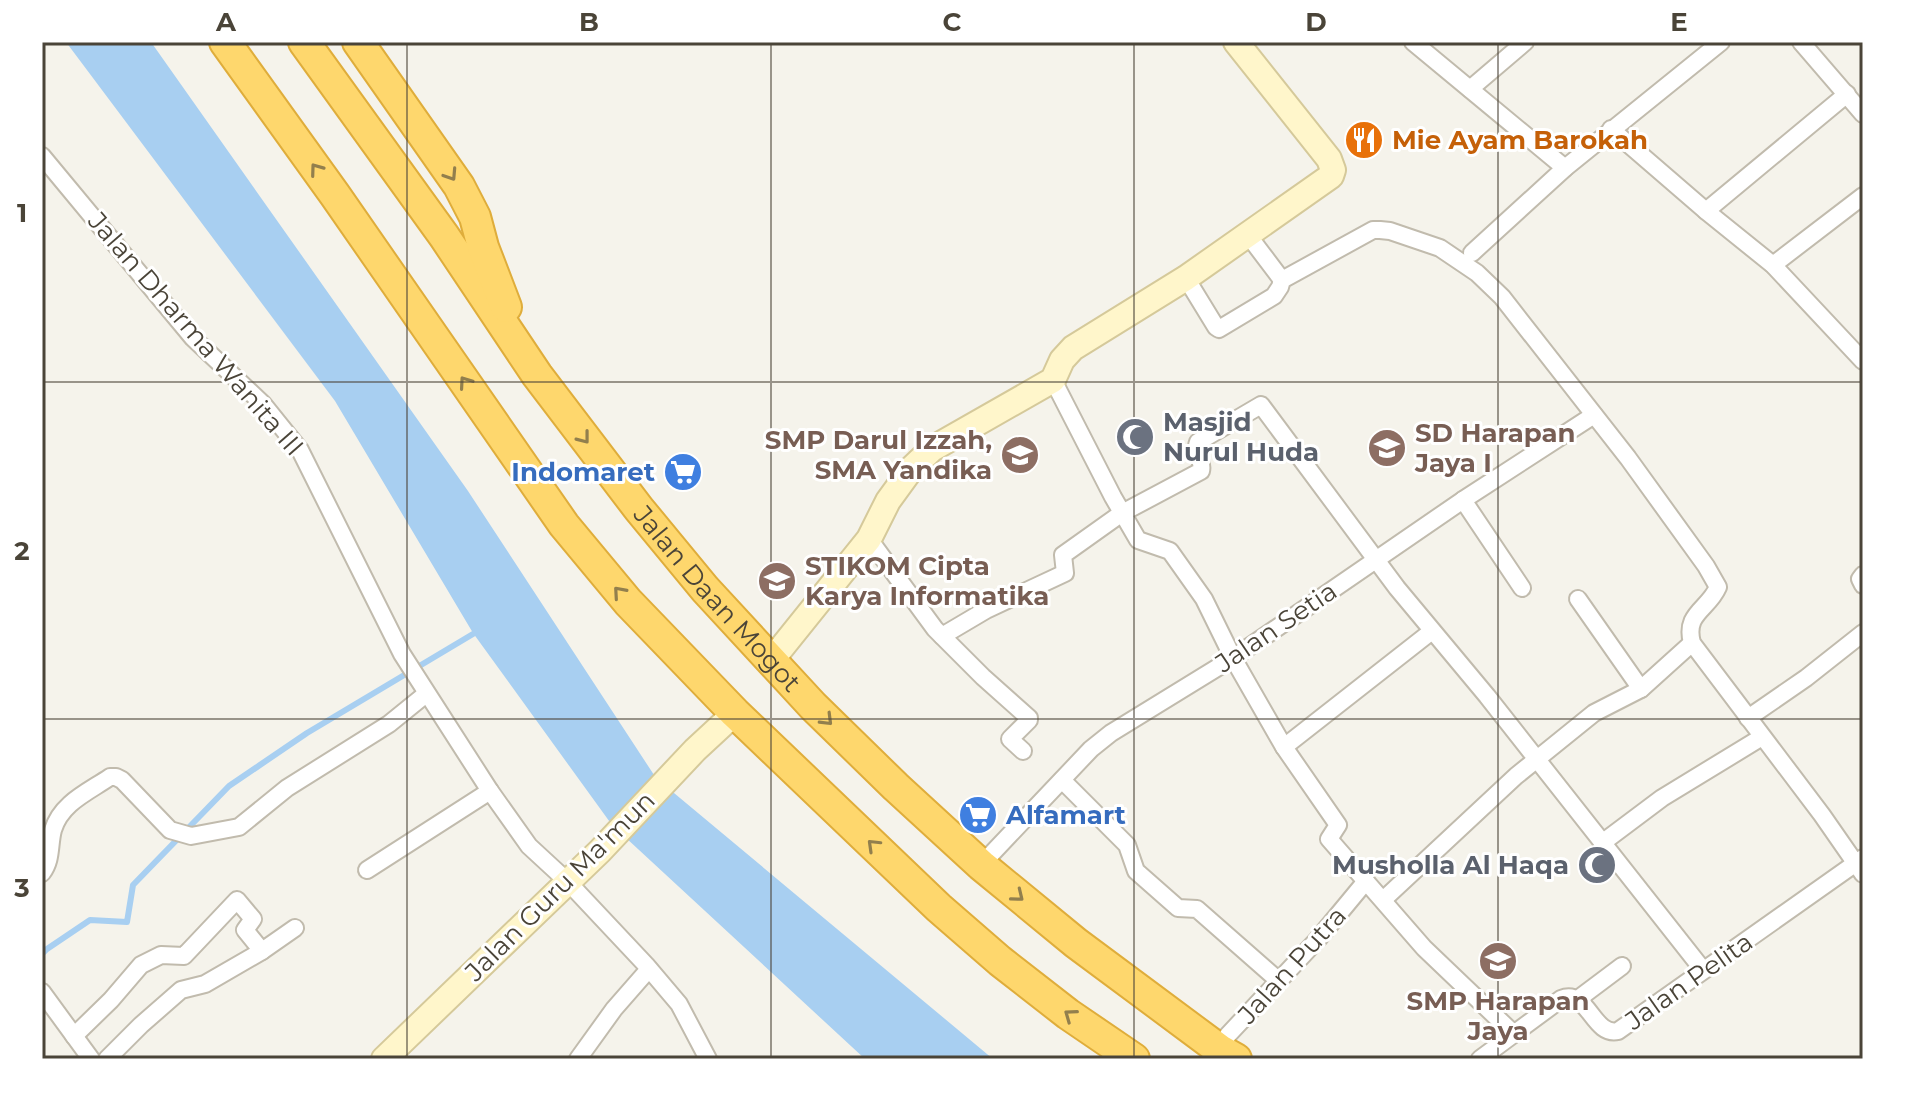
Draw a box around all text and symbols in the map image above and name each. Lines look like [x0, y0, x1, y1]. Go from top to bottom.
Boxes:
text: A [215, 6, 237, 38]
text: B [579, 6, 599, 38]
text: C [943, 6, 962, 38]
text: D [1305, 6, 1327, 38]
text: E [1670, 6, 1688, 38]
restaurant icon: Mie Ayam Barokah [1343, 119, 1385, 161]
place label: Mie Ayam Barokah [1392, 124, 1648, 156]
one-way arrow [311, 163, 326, 178]
one-way arrow [442, 166, 457, 181]
text: 1 [17, 197, 27, 229]
street label: Jalan Dharma Wanita III [81, 205, 311, 462]
one-way arrow [460, 377, 475, 391]
place label: Masjid Nurul Huda [1163, 406, 1319, 468]
mosque icon: Masjid Nurul Huda [1114, 416, 1156, 458]
place label: SD Harapan Jaya I [1414, 417, 1575, 479]
place label: SMP Darul Izzah, SMA Yandika [765, 424, 992, 486]
school or university icon: SD Harapan Jaya I [1366, 427, 1408, 469]
one-way arrow [575, 429, 589, 444]
school or university icon: SMP Darul Izzah, SMA Yandika [999, 434, 1041, 476]
supermarket icon: Indomaret [662, 451, 704, 493]
place label: Indomaret [511, 456, 655, 488]
street label: Jalan Daan Mogot [626, 498, 808, 698]
text: 2 [14, 535, 30, 567]
place label: STIKOM Cipta Karya Informatika [805, 550, 1049, 612]
school or university icon: STIKOM Cipta Karya Informatika [756, 560, 798, 602]
street label: Jalan Setia [1208, 575, 1343, 680]
one-way arrow [614, 586, 628, 601]
one-way arrow [818, 710, 832, 725]
street label: Jalan Guru Ma'mun [458, 784, 662, 988]
supermarket icon: Alfamart [957, 794, 999, 836]
place label: Alfamart [1005, 799, 1126, 831]
one-way arrow [868, 840, 882, 854]
mosque icon: Musholla Al Haqa [1576, 844, 1618, 886]
place label: Musholla Al Haqa [1332, 849, 1569, 881]
text: 3 [13, 872, 30, 904]
one-way arrow [1009, 886, 1024, 900]
street label: Jalan Putra [1230, 900, 1353, 1031]
street label: Jalan Pelita [1618, 925, 1759, 1037]
school or university icon: SMP Harapan Jaya [1477, 940, 1519, 982]
place label: SMP Harapan Jaya [1407, 985, 1589, 1047]
one-way arrow [1064, 1010, 1078, 1024]

